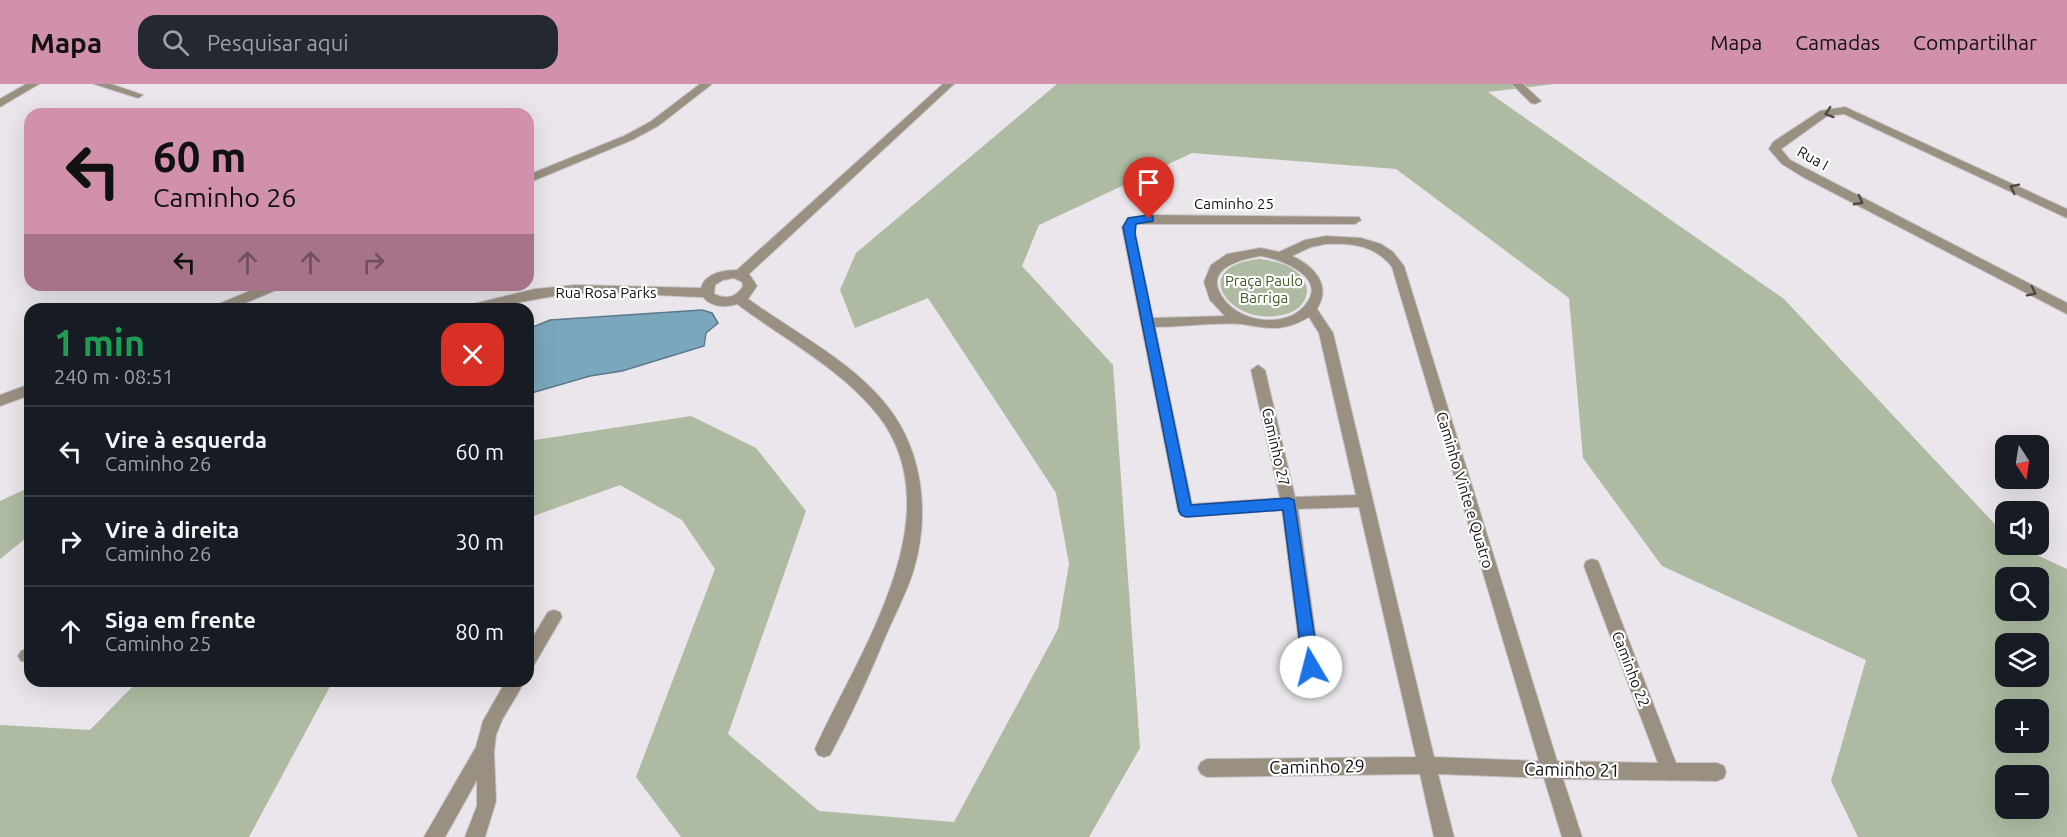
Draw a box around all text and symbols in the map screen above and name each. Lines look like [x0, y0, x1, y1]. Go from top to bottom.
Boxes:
search box [138, 15, 558, 69]
icon: search [159, 26, 192, 59]
text: Mapa [30, 27, 102, 58]
text: Pesquisar aqui [207, 30, 349, 55]
text: Mapa [1710, 30, 1762, 54]
text: Camadas [1795, 30, 1880, 54]
text: Compartilhar [1913, 30, 2037, 54]
one-way arrow [1824, 106, 1835, 118]
icon: left [54, 132, 132, 210]
text: 60 m [153, 133, 247, 180]
street label: Rua I [1794, 143, 1832, 173]
pin [1123, 157, 1174, 219]
icon: arrive [1132, 166, 1165, 199]
text: Caminho 26 [153, 182, 297, 212]
one-way arrow [2010, 184, 2021, 196]
one-way arrow [1853, 194, 1863, 205]
street label: Caminho 25 [1194, 195, 1274, 212]
icon: left [168, 246, 201, 279]
icon: ahead [231, 246, 264, 279]
icon: ahead [294, 246, 327, 279]
icon: right [357, 246, 390, 279]
park label: Praça Paulo Barriga [1225, 272, 1303, 306]
street label: Rua Rosa Parks [555, 284, 657, 301]
one-way arrow [2025, 284, 2036, 296]
text: 1 min [54, 322, 145, 363]
button: close [441, 323, 504, 386]
text: 240 m · 08:51 [54, 365, 174, 388]
street label: Caminho 27 [1259, 406, 1293, 488]
street label: Caminho Vinte e Quatro [1433, 410, 1497, 570]
text: Vire à esquerda [105, 427, 267, 452]
icon: left [54, 435, 87, 468]
north arrow [1995, 435, 2049, 489]
map controls [1995, 435, 2049, 819]
text: 60 m [455, 439, 504, 464]
text: Caminho 26 [105, 452, 211, 475]
button: sound [1995, 501, 2049, 555]
text: Vire à direita [105, 517, 239, 542]
icon: right [54, 525, 87, 558]
text: 30 m [455, 529, 504, 554]
text: Caminho 26 [105, 542, 211, 565]
button: search [1995, 567, 2049, 621]
text: Siga em frente [105, 607, 256, 632]
icon: ahead [54, 615, 87, 648]
text: 80 m [455, 619, 504, 644]
street label: Caminho 22 [1609, 629, 1653, 709]
text: Caminho 25 [105, 632, 211, 655]
button: layers [1995, 633, 2049, 687]
position arrow [1279, 635, 1343, 699]
button: + [1995, 699, 2049, 753]
street label: Caminho 29 [1269, 755, 1365, 777]
street label: Caminho 21 [1524, 758, 1620, 780]
button: − [1995, 765, 2049, 819]

